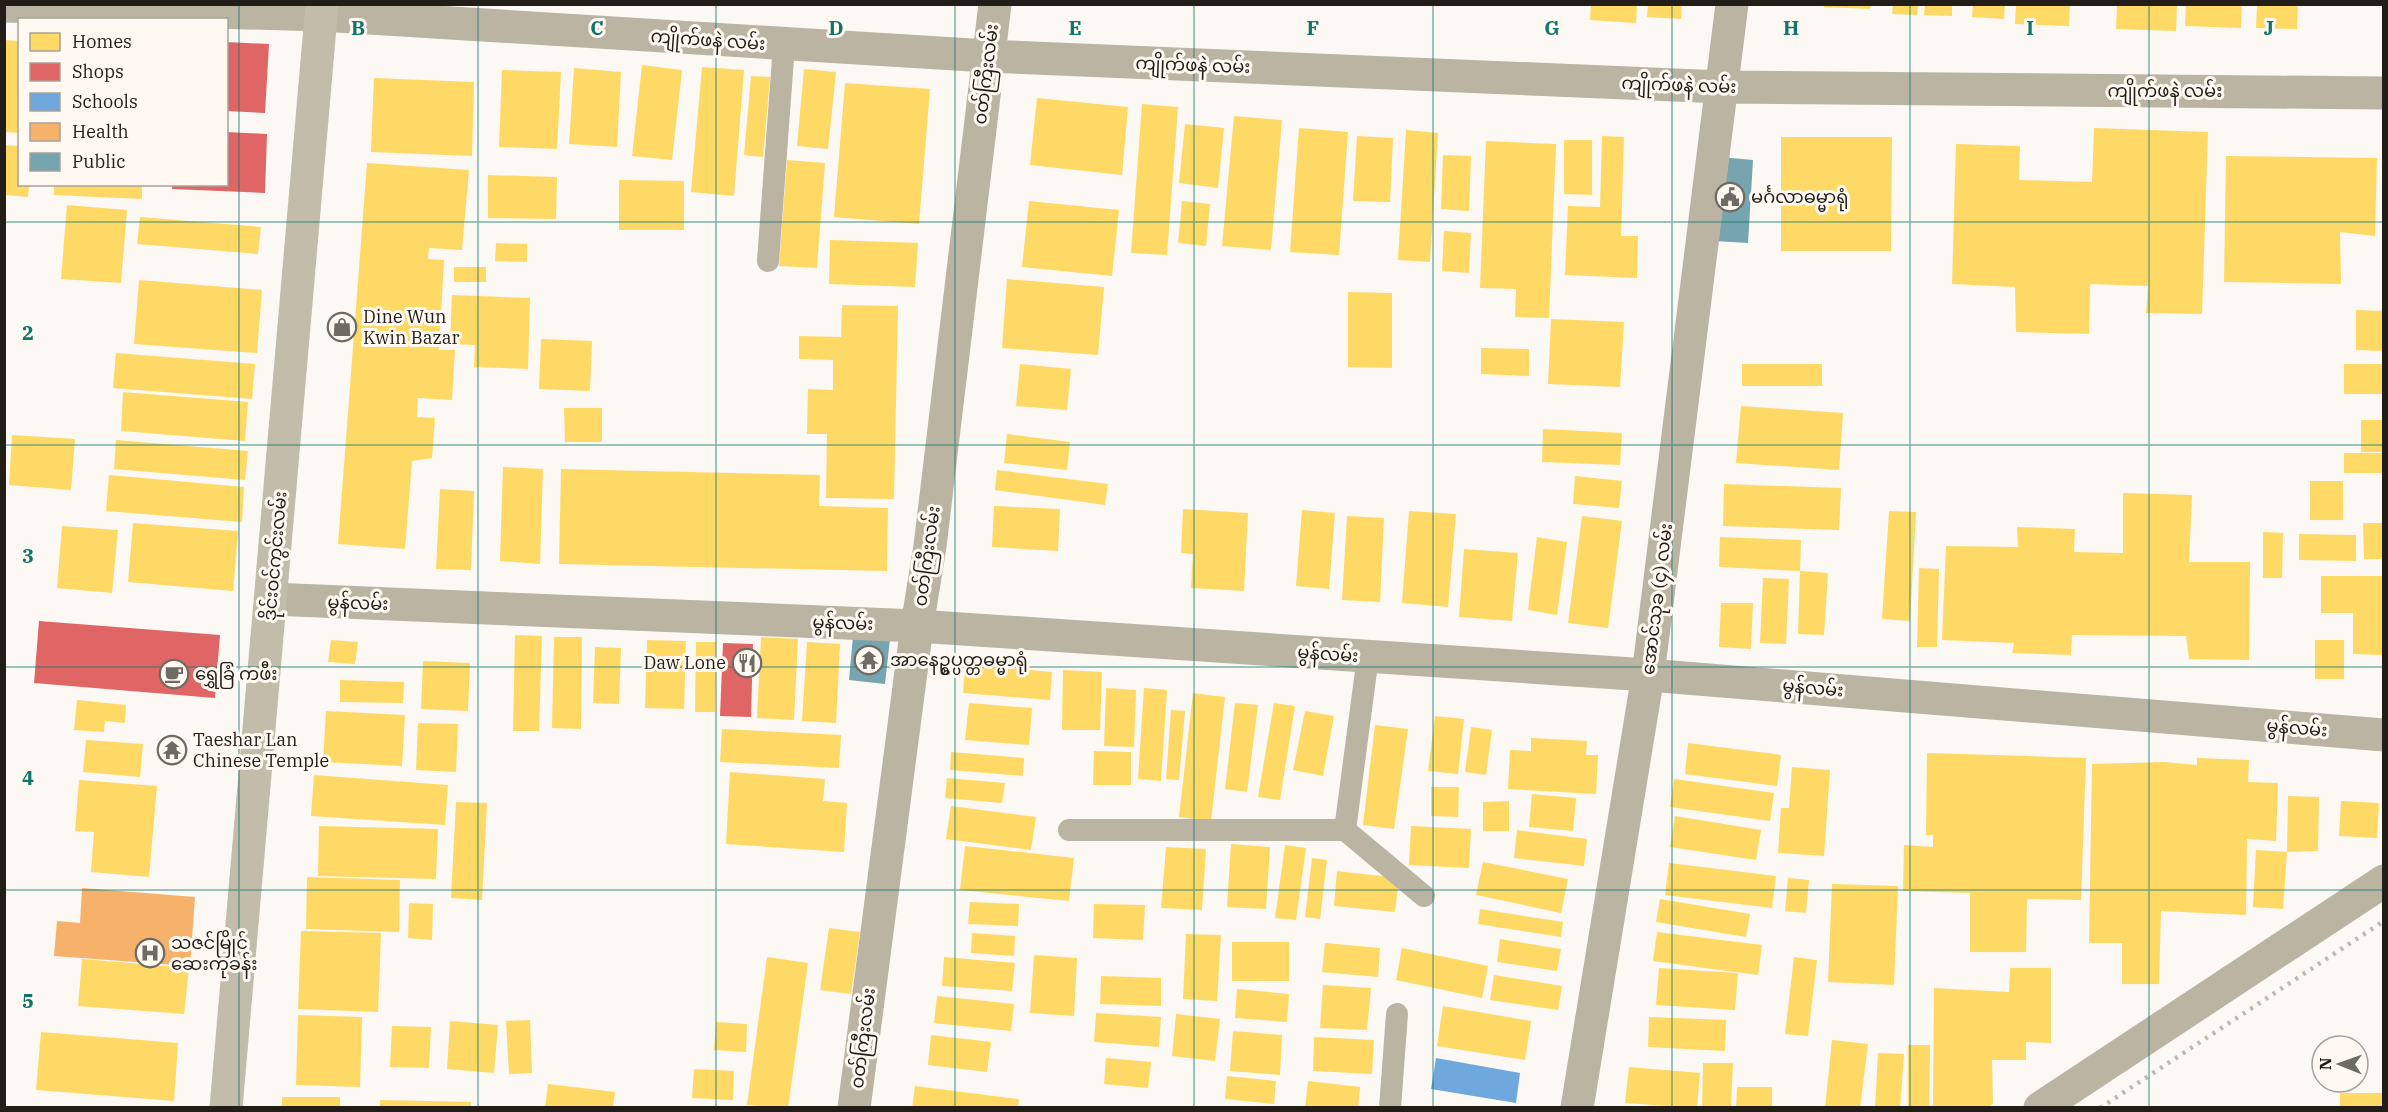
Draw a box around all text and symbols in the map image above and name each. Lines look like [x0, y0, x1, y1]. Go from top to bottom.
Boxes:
text: B [351, 14, 365, 41]
text: C [590, 14, 604, 41]
text: D [828, 14, 844, 41]
text: E [1068, 14, 1082, 41]
text: F [1307, 14, 1319, 41]
text: G [1544, 14, 1560, 41]
text: H [1783, 14, 1799, 41]
text: I [2026, 14, 2034, 41]
text: J [2264, 14, 2274, 41]
legend [18, 18, 228, 186]
street label: ကျိုက်ဖနဲ လမ်း [650, 22, 766, 59]
street label: ၀တ်ကြီးလမ်း [966, 22, 1007, 126]
text: Homes [72, 30, 132, 53]
street label: ကျိုက်ဖနဲ လမ်း [1135, 49, 1251, 82]
text: Shops [72, 60, 124, 83]
street label: ကျိုက်ဖနဲ လမ်း [1621, 69, 1737, 102]
street label: ကျိုက်ဖနဲ လမ်း [2107, 77, 2223, 106]
text: Schools [72, 90, 138, 113]
text: Health [72, 120, 129, 143]
text: Public [72, 150, 126, 173]
public building icon: မင်္ဂလာဓမ္မာရုံ [1714, 181, 1746, 213]
place label: မင်္ဂလာဓမ္မာရုံ [1751, 185, 1848, 212]
place label: Dine Wun Kwin Bazar [363, 305, 460, 349]
shop icon: Dine Wun Kwin Bazar [326, 311, 358, 343]
text: 2 [22, 319, 34, 346]
street label: ဒိုင်းဝင်ကွင်းလမ်း [255, 490, 296, 622]
street label: ၀တ်ကြီးလမ်း [906, 504, 949, 608]
street label: အောင်သုခ (၄) လမ်း [1635, 522, 1681, 677]
text: 3 [22, 542, 34, 569]
street label: မွန်လမ်း [327, 589, 389, 619]
street label: မွန်လမ်း [812, 609, 874, 639]
street label: မွန်လမ်း [1296, 639, 1359, 671]
temple icon: အာနေဥ္စပ္ပတ္တဓမ္မာရုံ [853, 644, 885, 676]
restaurant icon: Daw Lone [731, 647, 763, 679]
place label: အာနေဥ္စပ္ပတ္တဓမ္မာရုံ [890, 648, 1028, 675]
place label: Daw Lone [643, 651, 726, 674]
cafe icon: ရွှေခြံ ကဖီး [158, 658, 190, 690]
place label: ရွှေခြံ ကဖီး [195, 660, 278, 689]
street label: မွန်လမ်း [1781, 672, 1845, 706]
street label: မွန်လမ်း [2265, 712, 2329, 746]
place label: Taeshar Lan Chinese Temple [193, 728, 329, 772]
temple icon: Taeshar Lan Chinese Temple [156, 734, 188, 766]
text: 4 [22, 764, 34, 791]
place label: သဇင်မြိုင် ဆေးကုခန်း [171, 929, 258, 979]
hospital icon: သဇင်မြိုင် ဆေးကုခန်း [134, 937, 166, 969]
street label: ၀တ်ကြီးလမ်း [843, 986, 884, 1090]
text: 5 [22, 987, 34, 1014]
north arrow [2310, 1034, 2370, 1094]
text: N [2315, 1057, 2335, 1070]

